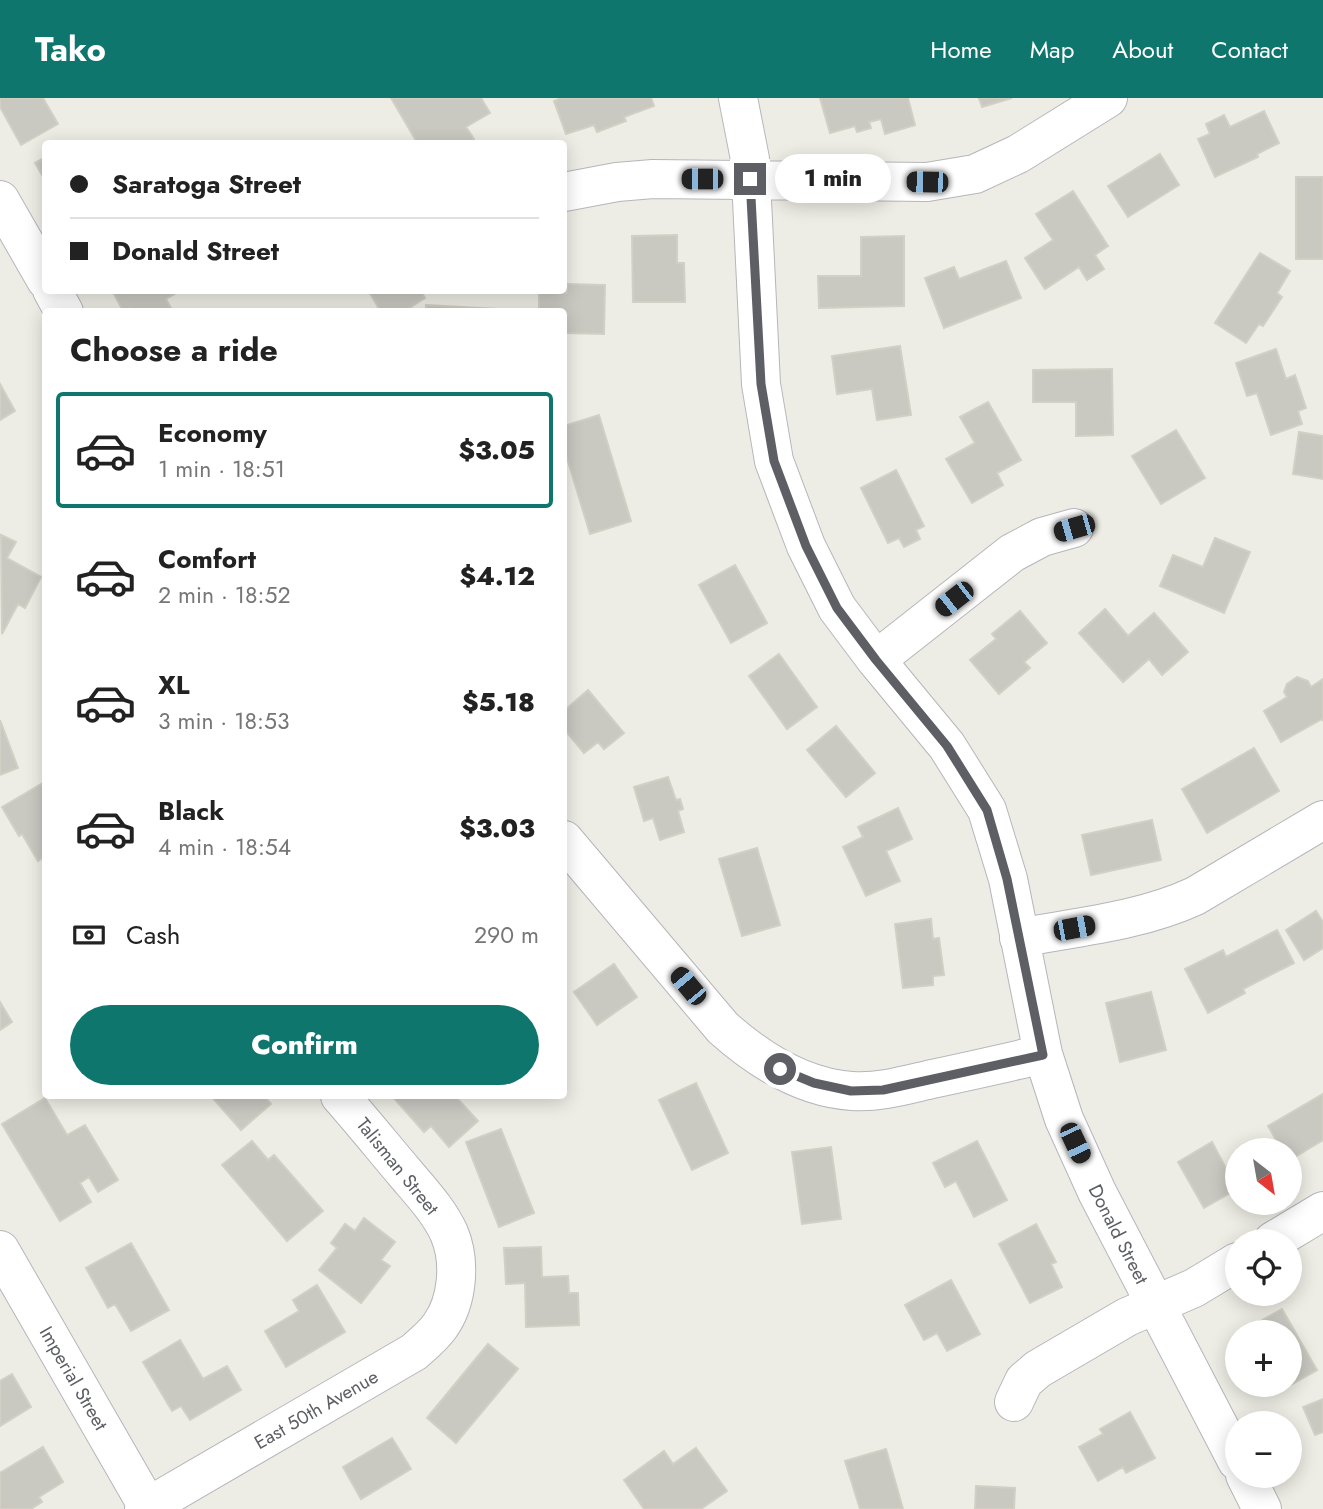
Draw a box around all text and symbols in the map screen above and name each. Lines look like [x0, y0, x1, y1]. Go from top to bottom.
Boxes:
text: Tako [35, 26, 106, 73]
text: Home [930, 32, 992, 67]
text: Map [1030, 32, 1074, 67]
text: About [1112, 32, 1173, 67]
text: Contact [1211, 32, 1288, 67]
callout: 1 min [774, 154, 890, 204]
text: 1 min [804, 161, 862, 195]
route end [734, 163, 766, 195]
text: Saratoga Street [112, 165, 301, 203]
car [682, 169, 724, 190]
car [906, 171, 949, 193]
text: Donald Street [112, 232, 279, 270]
text: Choose a ride [70, 327, 278, 373]
text: Economy [158, 414, 267, 452]
icon: car [74, 419, 137, 482]
text: $3.05 [459, 431, 535, 469]
text: 1 min · 18:51 [158, 452, 285, 486]
car [1051, 512, 1098, 544]
text: Comfort [158, 540, 256, 578]
icon: car [74, 545, 137, 608]
text: $4.12 [459, 557, 535, 595]
text: 2 min · 18:52 [158, 578, 291, 612]
car [931, 578, 978, 620]
text: XL [158, 666, 190, 704]
icon: car [74, 671, 137, 734]
text: $5.18 [462, 683, 535, 721]
text: 3 min · 18:53 [158, 704, 290, 738]
text: Black [158, 792, 224, 830]
icon: car [74, 797, 137, 860]
text: $3.03 [459, 809, 535, 847]
text: 4 min · 18:54 [158, 830, 291, 864]
car [1052, 914, 1097, 942]
icon: cash [70, 916, 108, 954]
text: Cash [126, 916, 180, 954]
text: 290 m [474, 918, 539, 952]
car [667, 963, 710, 1009]
button: Confirm [70, 1005, 539, 1085]
route start [764, 1053, 796, 1085]
street label: Talisman Street [350, 1112, 446, 1221]
car [1057, 1120, 1094, 1166]
north arrow [1225, 1138, 1302, 1214]
map controls [1225, 1138, 1302, 1488]
street label: Donald Street [1082, 1180, 1155, 1289]
button: locate [1225, 1229, 1302, 1306]
button: + [1225, 1320, 1302, 1397]
street label: Imperial Street [33, 1321, 115, 1436]
street label: East 50th Avenue [249, 1363, 383, 1456]
button: − [1225, 1411, 1302, 1488]

